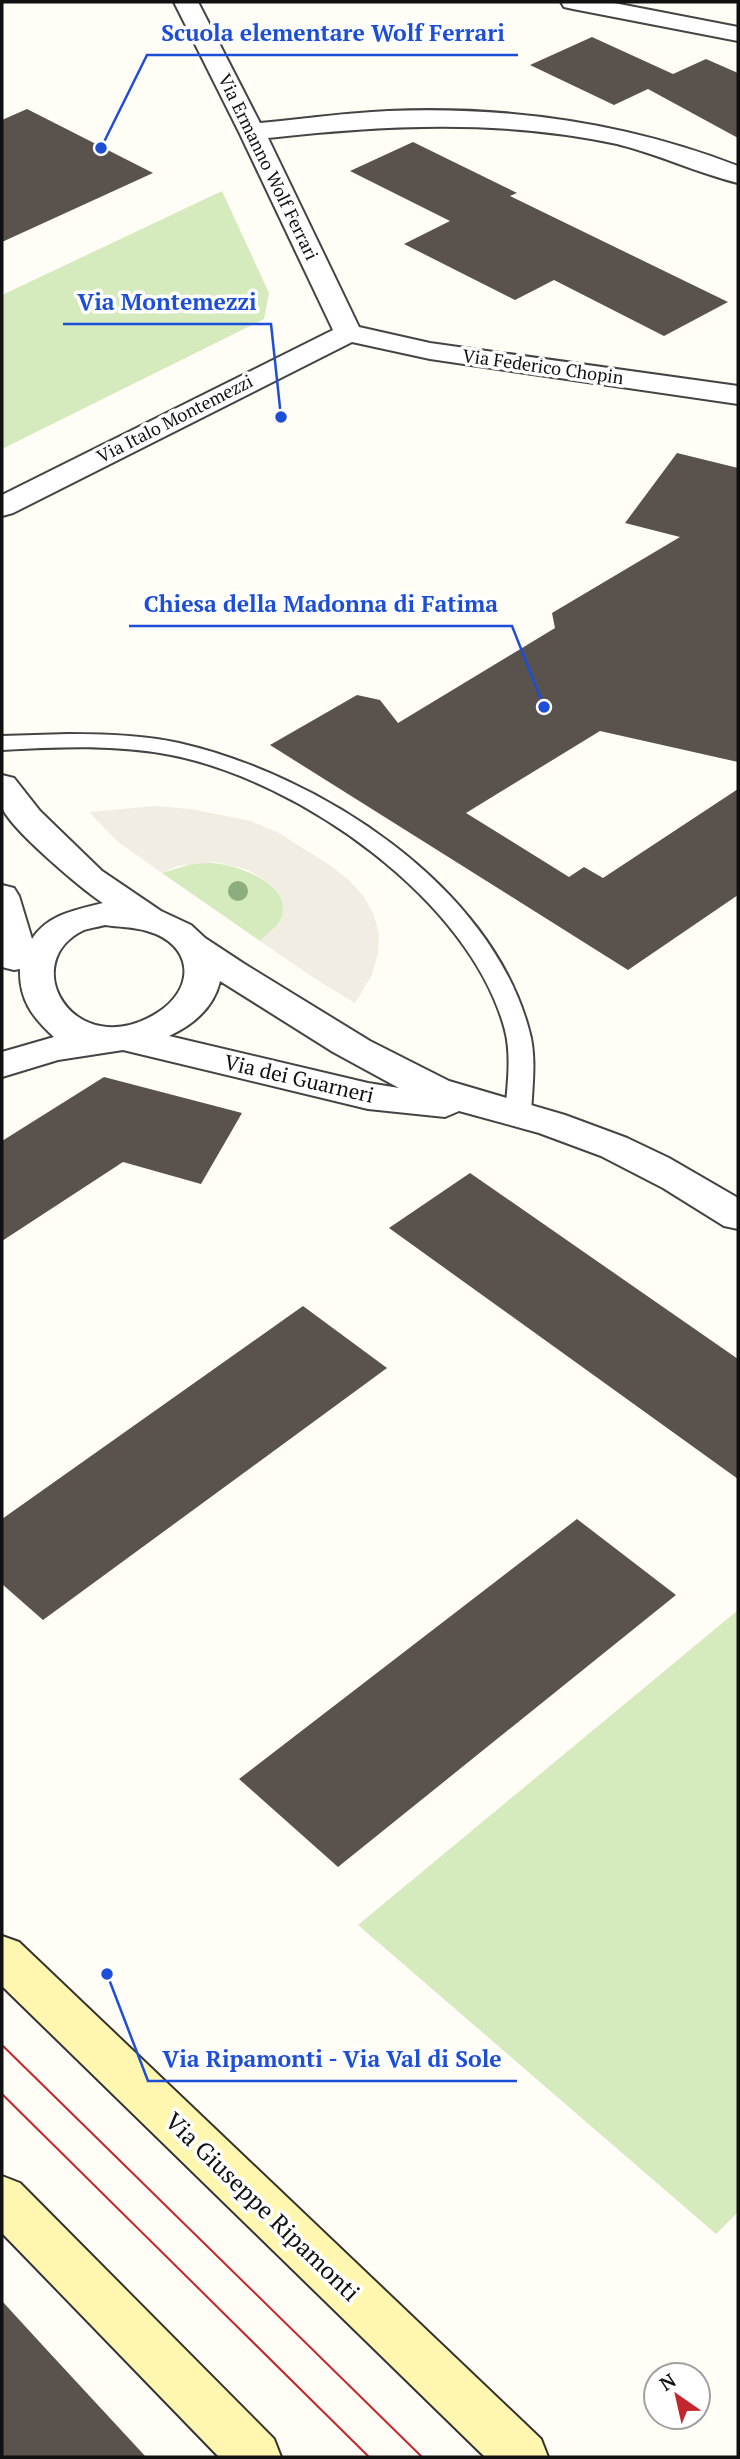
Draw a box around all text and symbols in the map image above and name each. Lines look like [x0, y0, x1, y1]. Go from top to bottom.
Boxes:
callout: Scuola elementare Wolf Ferrari [147, 11, 518, 55]
text: Scuola elementare Wolf Ferrari [161, 17, 505, 48]
street label: Via Ermanno Wolf Ferrari [213, 69, 325, 264]
callout: Via Montemezzi [63, 280, 271, 324]
text: Via Montemezzi [77, 286, 257, 317]
street label: Via Federico Chopin [461, 343, 625, 389]
street label: Via Italo Montemezzi [92, 368, 257, 468]
callout: Chiesa della Madonna di Fatima [129, 582, 512, 626]
text: Chiesa della Madonna di Fatima [144, 588, 498, 619]
street label: Via dei Guarneri [222, 1047, 377, 1109]
callout: Via Ripamonti - Via Val di Sole [148, 2037, 517, 2081]
text: Via Ripamonti - Via Val di Sole [162, 2043, 502, 2074]
street label: Via Giuseppe Ripamonti [158, 2105, 367, 2308]
north arrow [642, 2361, 712, 2431]
text: N [654, 2367, 681, 2396]

